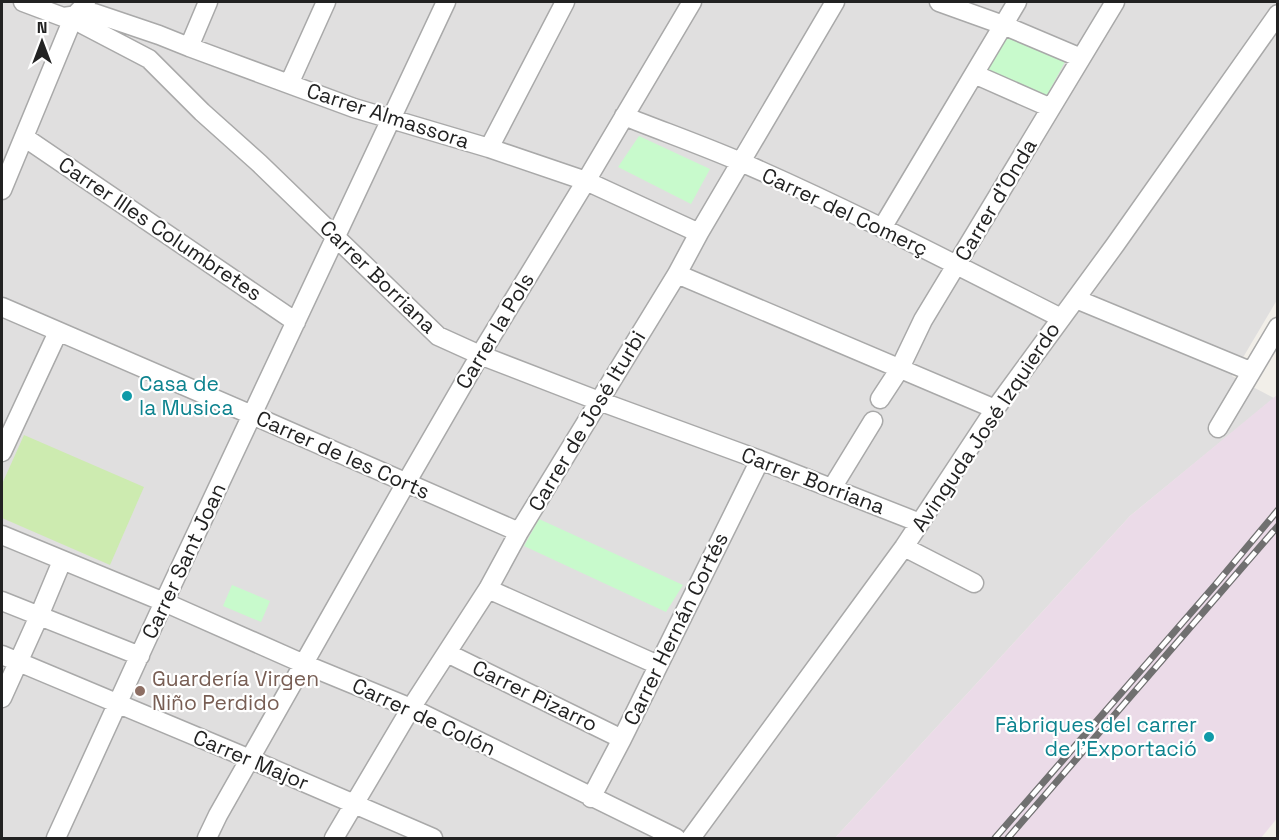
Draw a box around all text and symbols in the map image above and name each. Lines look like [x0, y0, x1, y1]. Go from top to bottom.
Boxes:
north arrow [12, 12, 72, 72]
text: N [37, 17, 47, 38]
street label: Carrer Almassora [303, 76, 473, 155]
street label: Carrer d'Onda [948, 134, 1043, 266]
street label: Carrer Illes Columbretes [53, 150, 267, 307]
street label: Carrer del Comerç [758, 161, 933, 262]
street label: Carrer Borriana [314, 214, 442, 339]
street label: Carrer la Pols [449, 268, 540, 394]
street label: Avinguda José Izquierdo [905, 317, 1066, 537]
street label: Carrer de José Iturbi [522, 325, 651, 516]
place label: Casa de la Musica [139, 370, 233, 421]
marker: Casa de la Musica [120, 389, 134, 403]
street label: Carrer de les Corts [252, 404, 434, 505]
street label: Carrer Borriana [738, 441, 889, 520]
street label: Carrer Sant Joan [136, 478, 232, 643]
street label: Carrer Hernán Cortés [617, 528, 734, 730]
street label: Carrer Pizarro [468, 654, 602, 737]
place label: Guardería Virgen Niño Perdido [152, 665, 319, 716]
street label: Carrer de Colón [348, 671, 500, 762]
marker: Guardería Virgen Niño Perdido [133, 684, 147, 698]
place label: Fàbriques del carrer de l'Exportació [995, 711, 1197, 762]
street label: Carrer Major [189, 723, 313, 796]
marker: Fàbriques del carrer de l'Exportació [1202, 730, 1216, 744]

